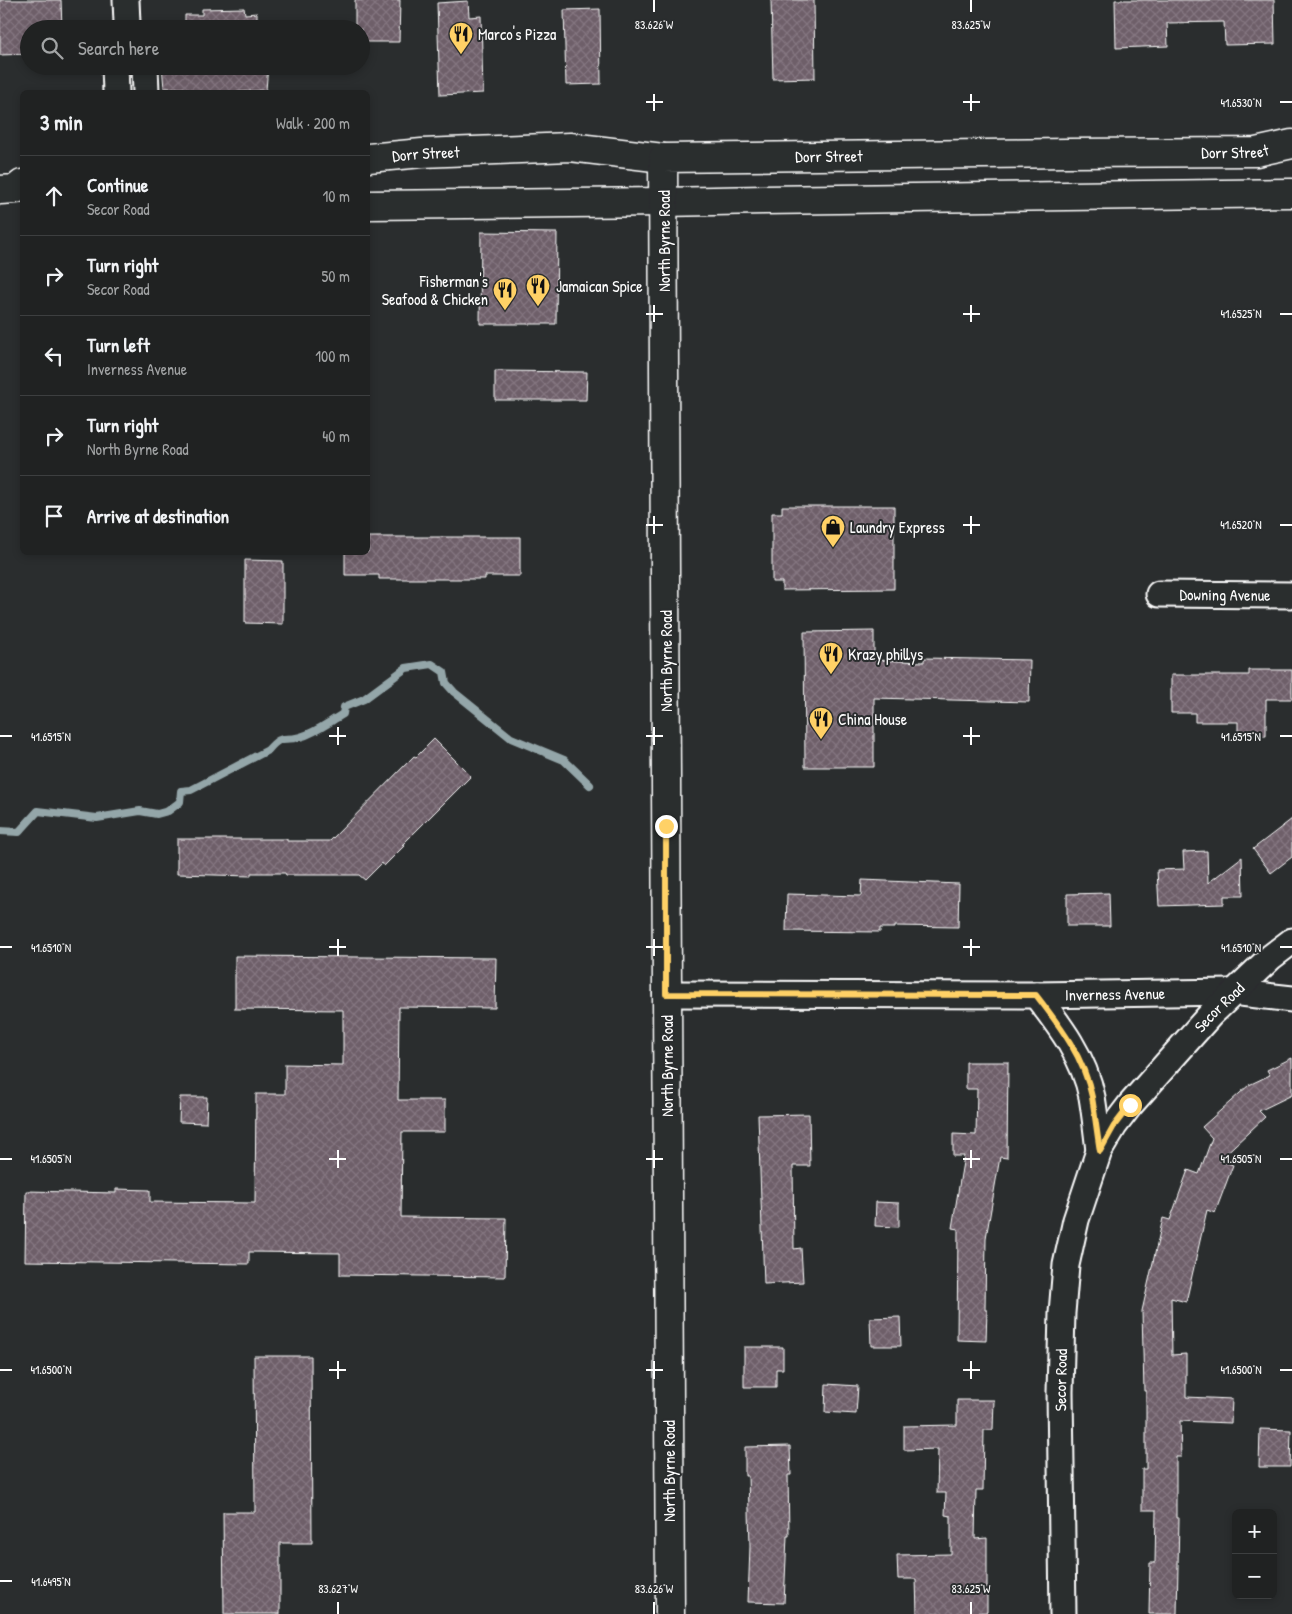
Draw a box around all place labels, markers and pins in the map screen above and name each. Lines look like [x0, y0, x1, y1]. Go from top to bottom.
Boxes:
restaurant icon: Marco's Pizza [448, 21, 474, 55]
place label: Marco's Pizza [478, 23, 556, 45]
place label: Fisherman's Seafood & Chicken [382, 270, 488, 310]
restaurant icon: Jamaican Spice [525, 273, 551, 307]
place label: Jamaican Spice [556, 275, 643, 297]
restaurant icon: Fisherman's Seafood & Chicken [492, 277, 518, 311]
shop icon: Laundry Express [820, 514, 846, 548]
place label: Laundry Express [850, 516, 945, 538]
restaurant icon: Krazy phillys [818, 641, 844, 675]
place label: Krazy phillys [848, 643, 923, 665]
restaurant icon: China House [808, 706, 834, 740]
place label: China House [838, 708, 908, 730]

